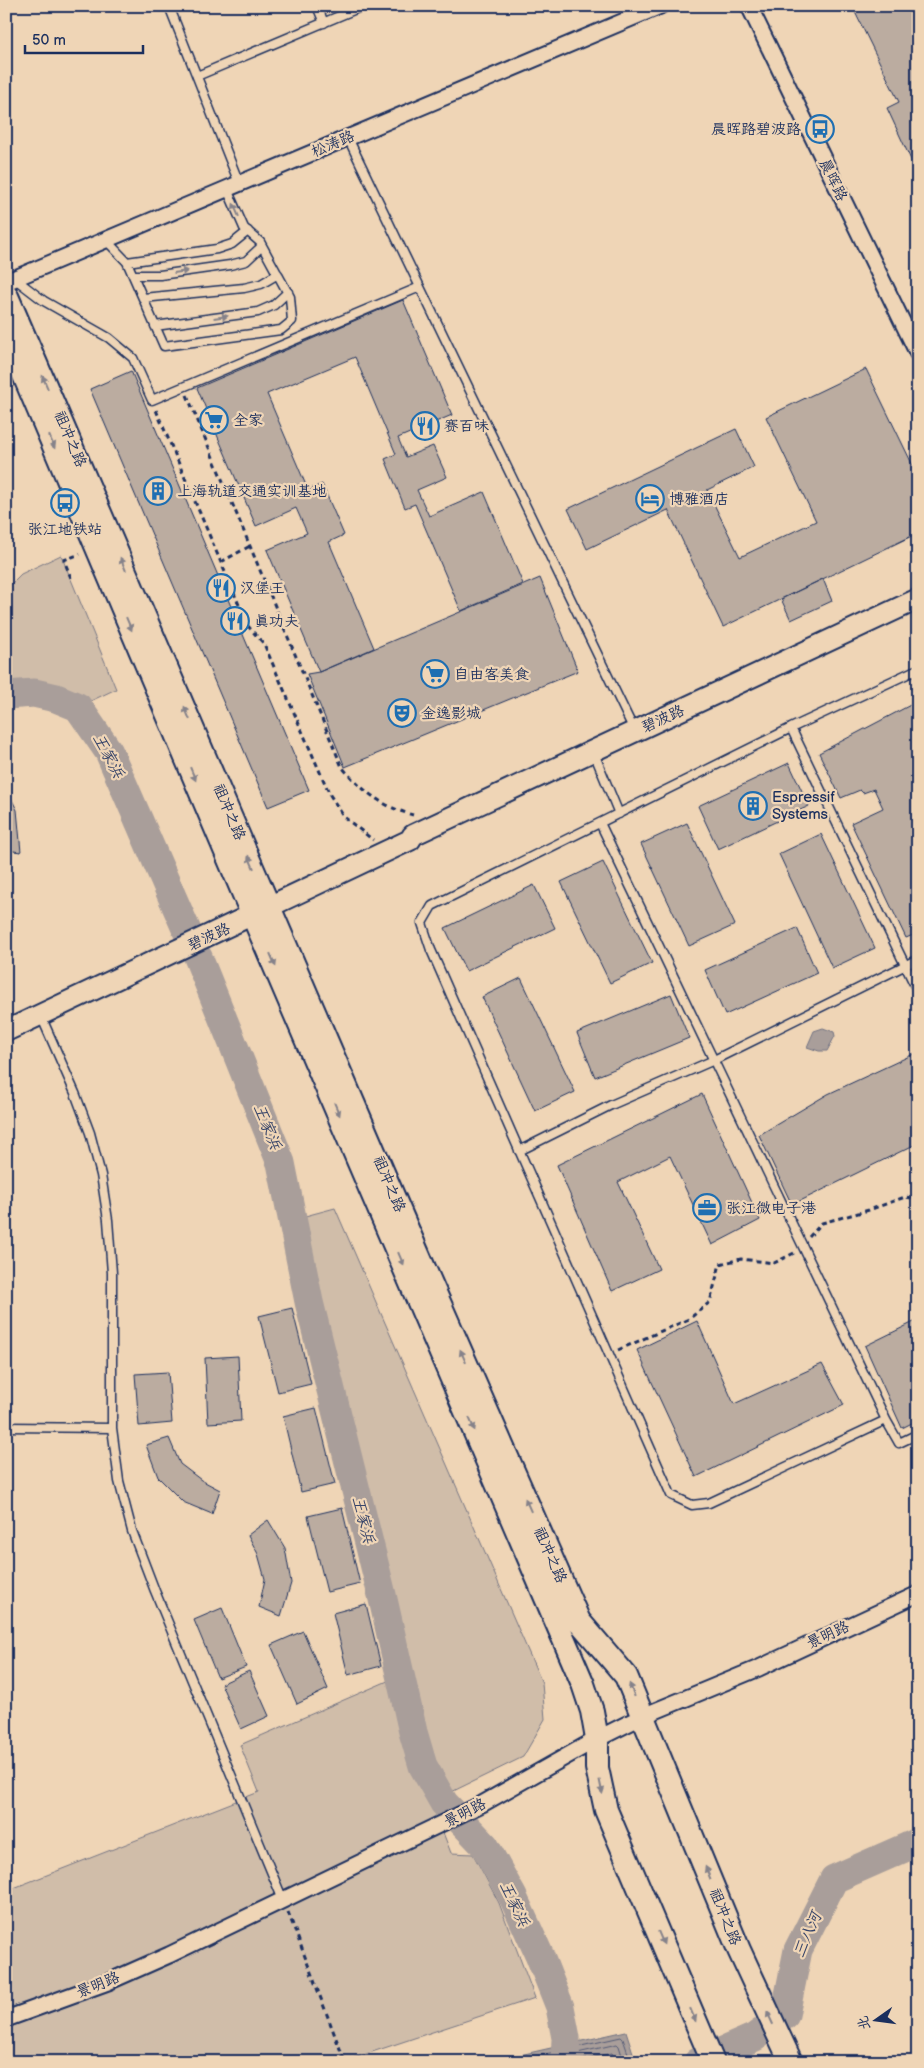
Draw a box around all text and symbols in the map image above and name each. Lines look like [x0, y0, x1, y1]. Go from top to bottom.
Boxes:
scale bar [25, 22, 142, 54]
text: 50 m [32, 31, 66, 50]
bus stop icon: 晨晖路碧波路 [805, 114, 835, 144]
place label: 晨晖路碧波路 [711, 120, 801, 139]
street label: 松涛路 [309, 126, 357, 162]
street label: 晨晖路 [815, 156, 851, 204]
one-way arrow [232, 203, 240, 217]
one-way arrow [173, 268, 189, 276]
one-way arrow [213, 313, 229, 321]
one-way arrow [41, 375, 49, 389]
supermarket icon: 全家 [199, 405, 229, 435]
street label: 祖冲之路 [50, 408, 90, 470]
place label: 全家 [233, 411, 263, 430]
restaurant icon: 赛百味 [410, 411, 440, 441]
place label: 赛百味 [444, 417, 489, 436]
one-way arrow [49, 435, 57, 450]
building icon: 上海轨道交通实训基地 [143, 476, 173, 506]
place label: 上海轨道交通实训基地 [177, 482, 327, 501]
hotel icon: 博雅酒店 [635, 484, 665, 514]
bus stop icon: 张江地铁站 [50, 488, 80, 518]
place label: 博雅酒店 [669, 490, 729, 509]
place label: 张江地铁站 [27, 520, 103, 539]
one-way arrow [119, 557, 127, 571]
restaurant icon: 汉堡王 [206, 573, 236, 603]
place label: 汉堡王 [240, 579, 285, 598]
restaurant icon: 真功夫 [220, 606, 250, 636]
place label: 真功夫 [254, 612, 299, 631]
one-way arrow [126, 617, 134, 631]
supermarket icon: 自由客美食 [420, 659, 450, 689]
place label: 自由客美食 [454, 665, 529, 684]
theatre icon: 金逸影城 [387, 698, 417, 728]
street label: 碧波路 [639, 701, 687, 737]
place label: 金逸影城 [421, 704, 481, 723]
one-way arrow [183, 706, 191, 720]
water label: 王家浜 [88, 730, 128, 783]
one-way arrow [189, 767, 197, 781]
street label: 祖冲之路 [209, 781, 249, 843]
place label: Espressif Systems [772, 788, 835, 824]
building icon: Espressif Systems [738, 791, 768, 821]
one-way arrow [247, 854, 255, 869]
street label: 碧波路 [185, 919, 233, 955]
one-way arrow [269, 953, 277, 967]
water label: 王家浜 [249, 1101, 285, 1154]
one-way arrow [333, 1102, 341, 1116]
street label: 祖冲之路 [369, 1153, 409, 1215]
office icon: 张江微电子港 [692, 1193, 722, 1223]
place label: 张江微电子港 [726, 1199, 817, 1218]
one-way arrow [397, 1252, 405, 1266]
one-way arrow [458, 1349, 466, 1363]
one-way arrow [468, 1417, 476, 1431]
water label: 王家浜 [348, 1494, 378, 1547]
one-way arrow [523, 1498, 531, 1512]
street label: 祖冲之路 [529, 1524, 571, 1586]
street label: 景明路 [804, 1617, 852, 1653]
one-way arrow [628, 1683, 636, 1697]
one-way arrow [597, 1780, 605, 1796]
street label: 景明路 [441, 1794, 489, 1832]
one-way arrow [703, 1865, 711, 1880]
water label: 王家浜 [495, 1878, 533, 1931]
street label: 祖冲之路 [705, 1886, 745, 1948]
water label: 三八河 [790, 1906, 827, 1961]
one-way arrow [657, 1931, 665, 1945]
street label: 景明路 [74, 1968, 122, 2002]
north arrow [852, 1996, 902, 2046]
one-way arrow [690, 2008, 698, 2022]
one-way arrow [766, 2010, 774, 2025]
text: 北 [854, 2014, 874, 2032]

